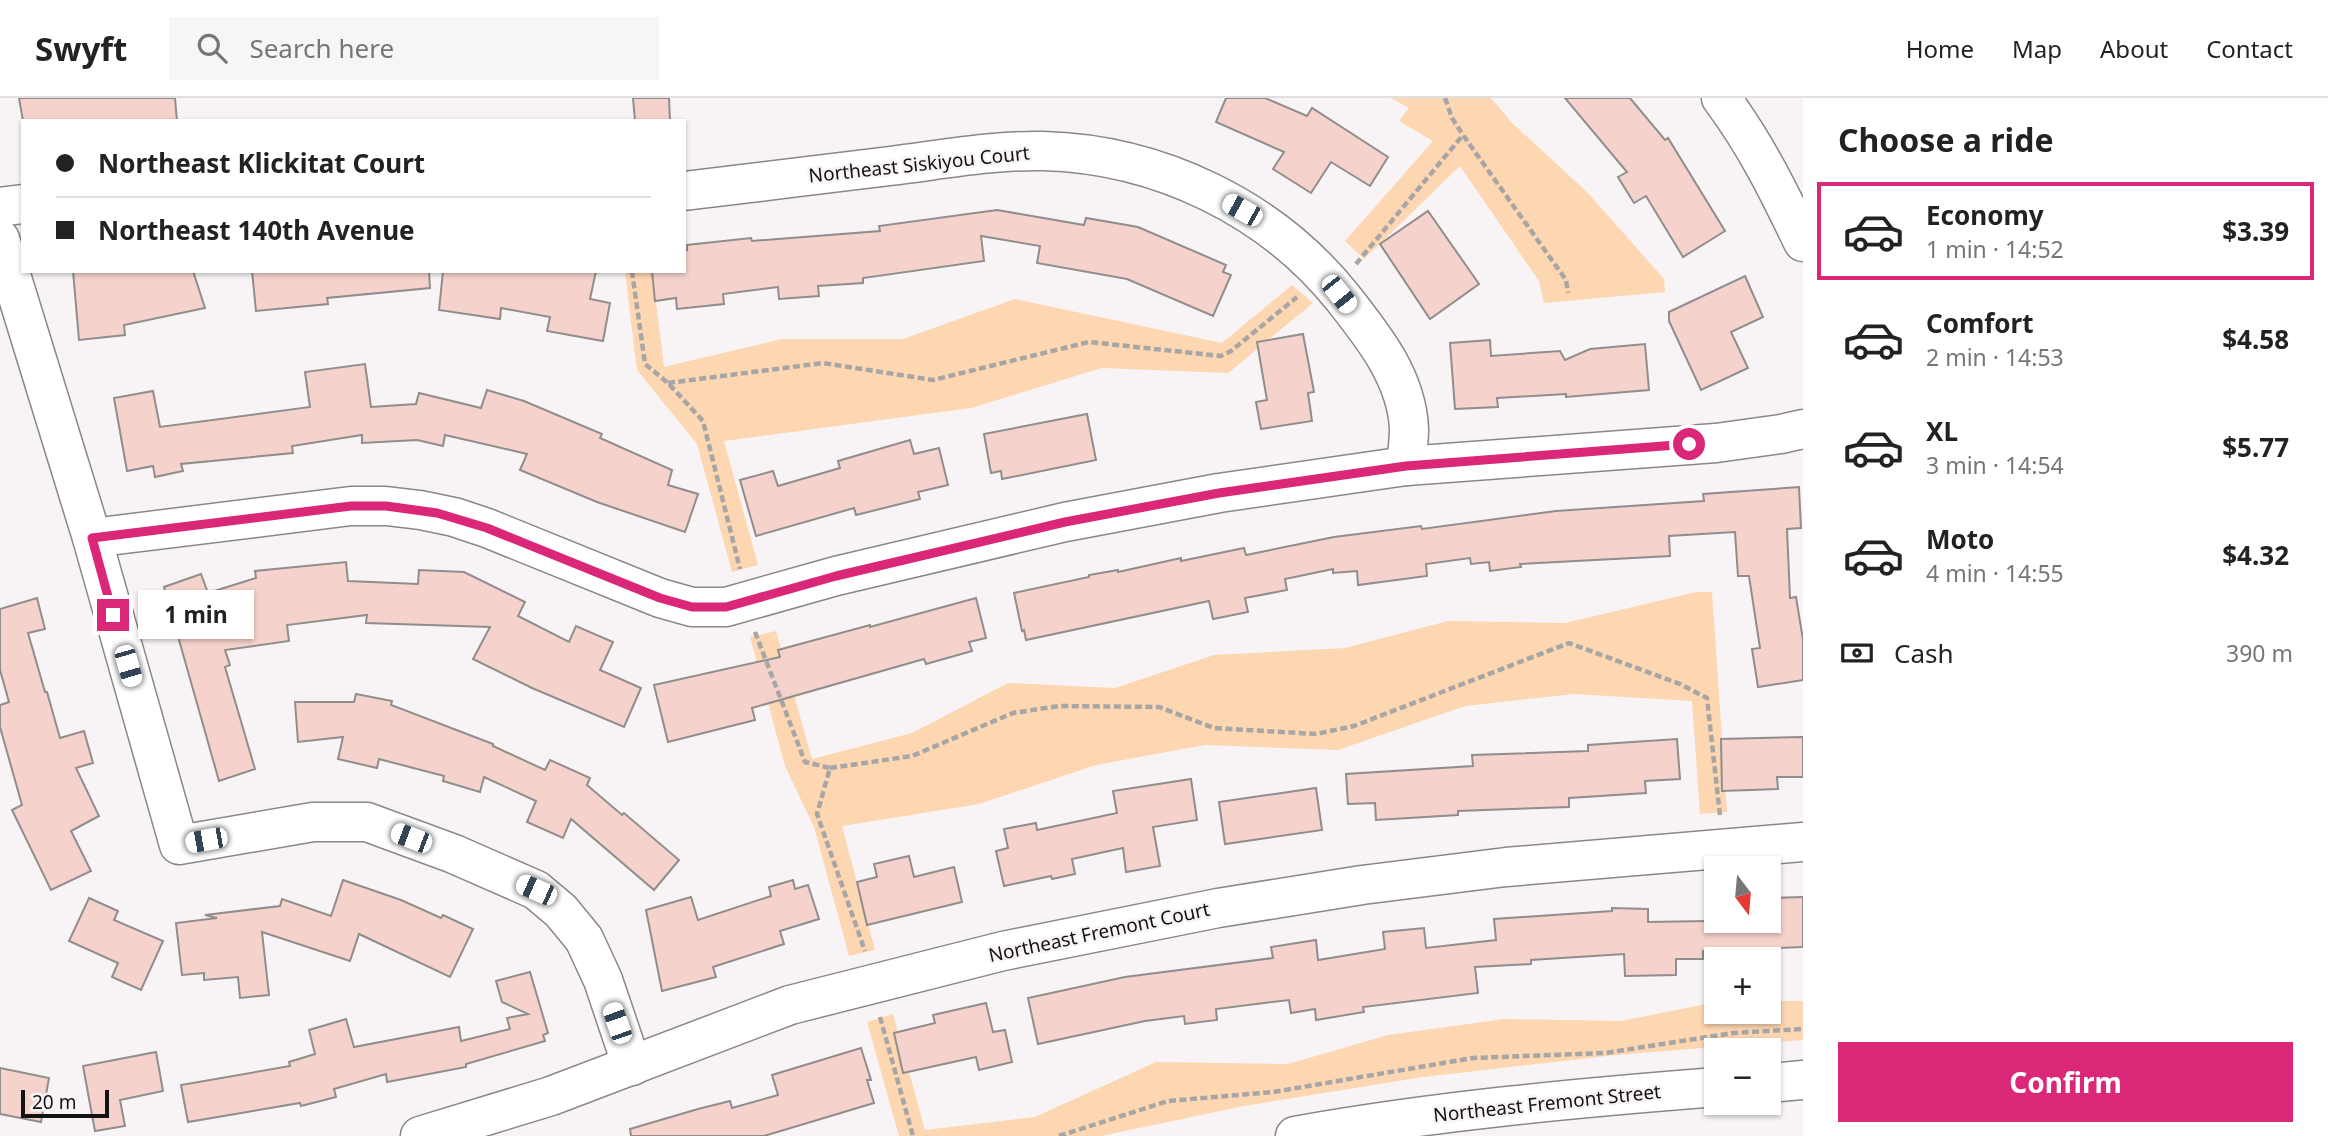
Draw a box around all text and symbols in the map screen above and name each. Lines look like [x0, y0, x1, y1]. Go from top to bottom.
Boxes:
search box [169, 17, 659, 80]
text: Swyft [35, 26, 127, 71]
icon: search [193, 29, 231, 67]
text: Search here [249, 30, 394, 66]
text: Home [1906, 32, 1974, 65]
text: Map [2012, 32, 2062, 65]
text: About [2100, 32, 2168, 65]
text: Contact [2206, 32, 2293, 65]
text: Choose a ride [1838, 118, 2054, 161]
street label: Northeast Siskiyou Court [807, 139, 1031, 189]
text: Northeast Klickitat Court [98, 145, 425, 181]
car [1219, 191, 1266, 229]
text: Economy [1926, 197, 2044, 233]
icon: car [1842, 200, 1905, 263]
text: Northeast 140th Avenue [98, 212, 415, 248]
text: $3.39 [2222, 213, 2289, 249]
text: 1 min · 14:52 [1926, 233, 2064, 265]
car [1318, 271, 1361, 317]
text: Comfort [1926, 305, 2034, 341]
icon: car [1842, 308, 1905, 371]
text: $4.58 [2222, 321, 2289, 357]
text: 2 min · 14:53 [1926, 341, 2064, 373]
text: XL [1926, 413, 1958, 449]
icon: car [1842, 416, 1905, 479]
route start [1673, 428, 1705, 460]
text: $5.77 [2222, 429, 2289, 465]
text: 3 min · 14:54 [1926, 449, 2064, 481]
text: Moto [1926, 521, 1994, 557]
icon: car [1842, 524, 1905, 587]
text: $4.32 [2222, 537, 2289, 573]
text: 4 min · 14:55 [1926, 557, 2064, 589]
callout: 1 min [138, 590, 253, 640]
text: 1 min [164, 598, 228, 630]
route end [97, 599, 129, 631]
icon: cash [1838, 634, 1876, 672]
text: Cash [1894, 635, 1954, 671]
text: 390 m [2226, 637, 2293, 669]
car [113, 643, 144, 689]
car [388, 821, 435, 855]
car [184, 826, 229, 854]
north arrow [1704, 856, 1782, 933]
map controls [1704, 856, 1781, 1115]
car [513, 872, 560, 908]
street label: Northeast Fremont Court [986, 896, 1212, 968]
button: + [1704, 947, 1781, 1024]
car [601, 1000, 634, 1046]
button: − [1704, 1038, 1781, 1115]
button: Confirm [1838, 1042, 2293, 1122]
street label: Northeast Fremont Street [1432, 1078, 1662, 1128]
scale bar [21, 1087, 108, 1119]
text: 20 m [32, 1089, 76, 1115]

